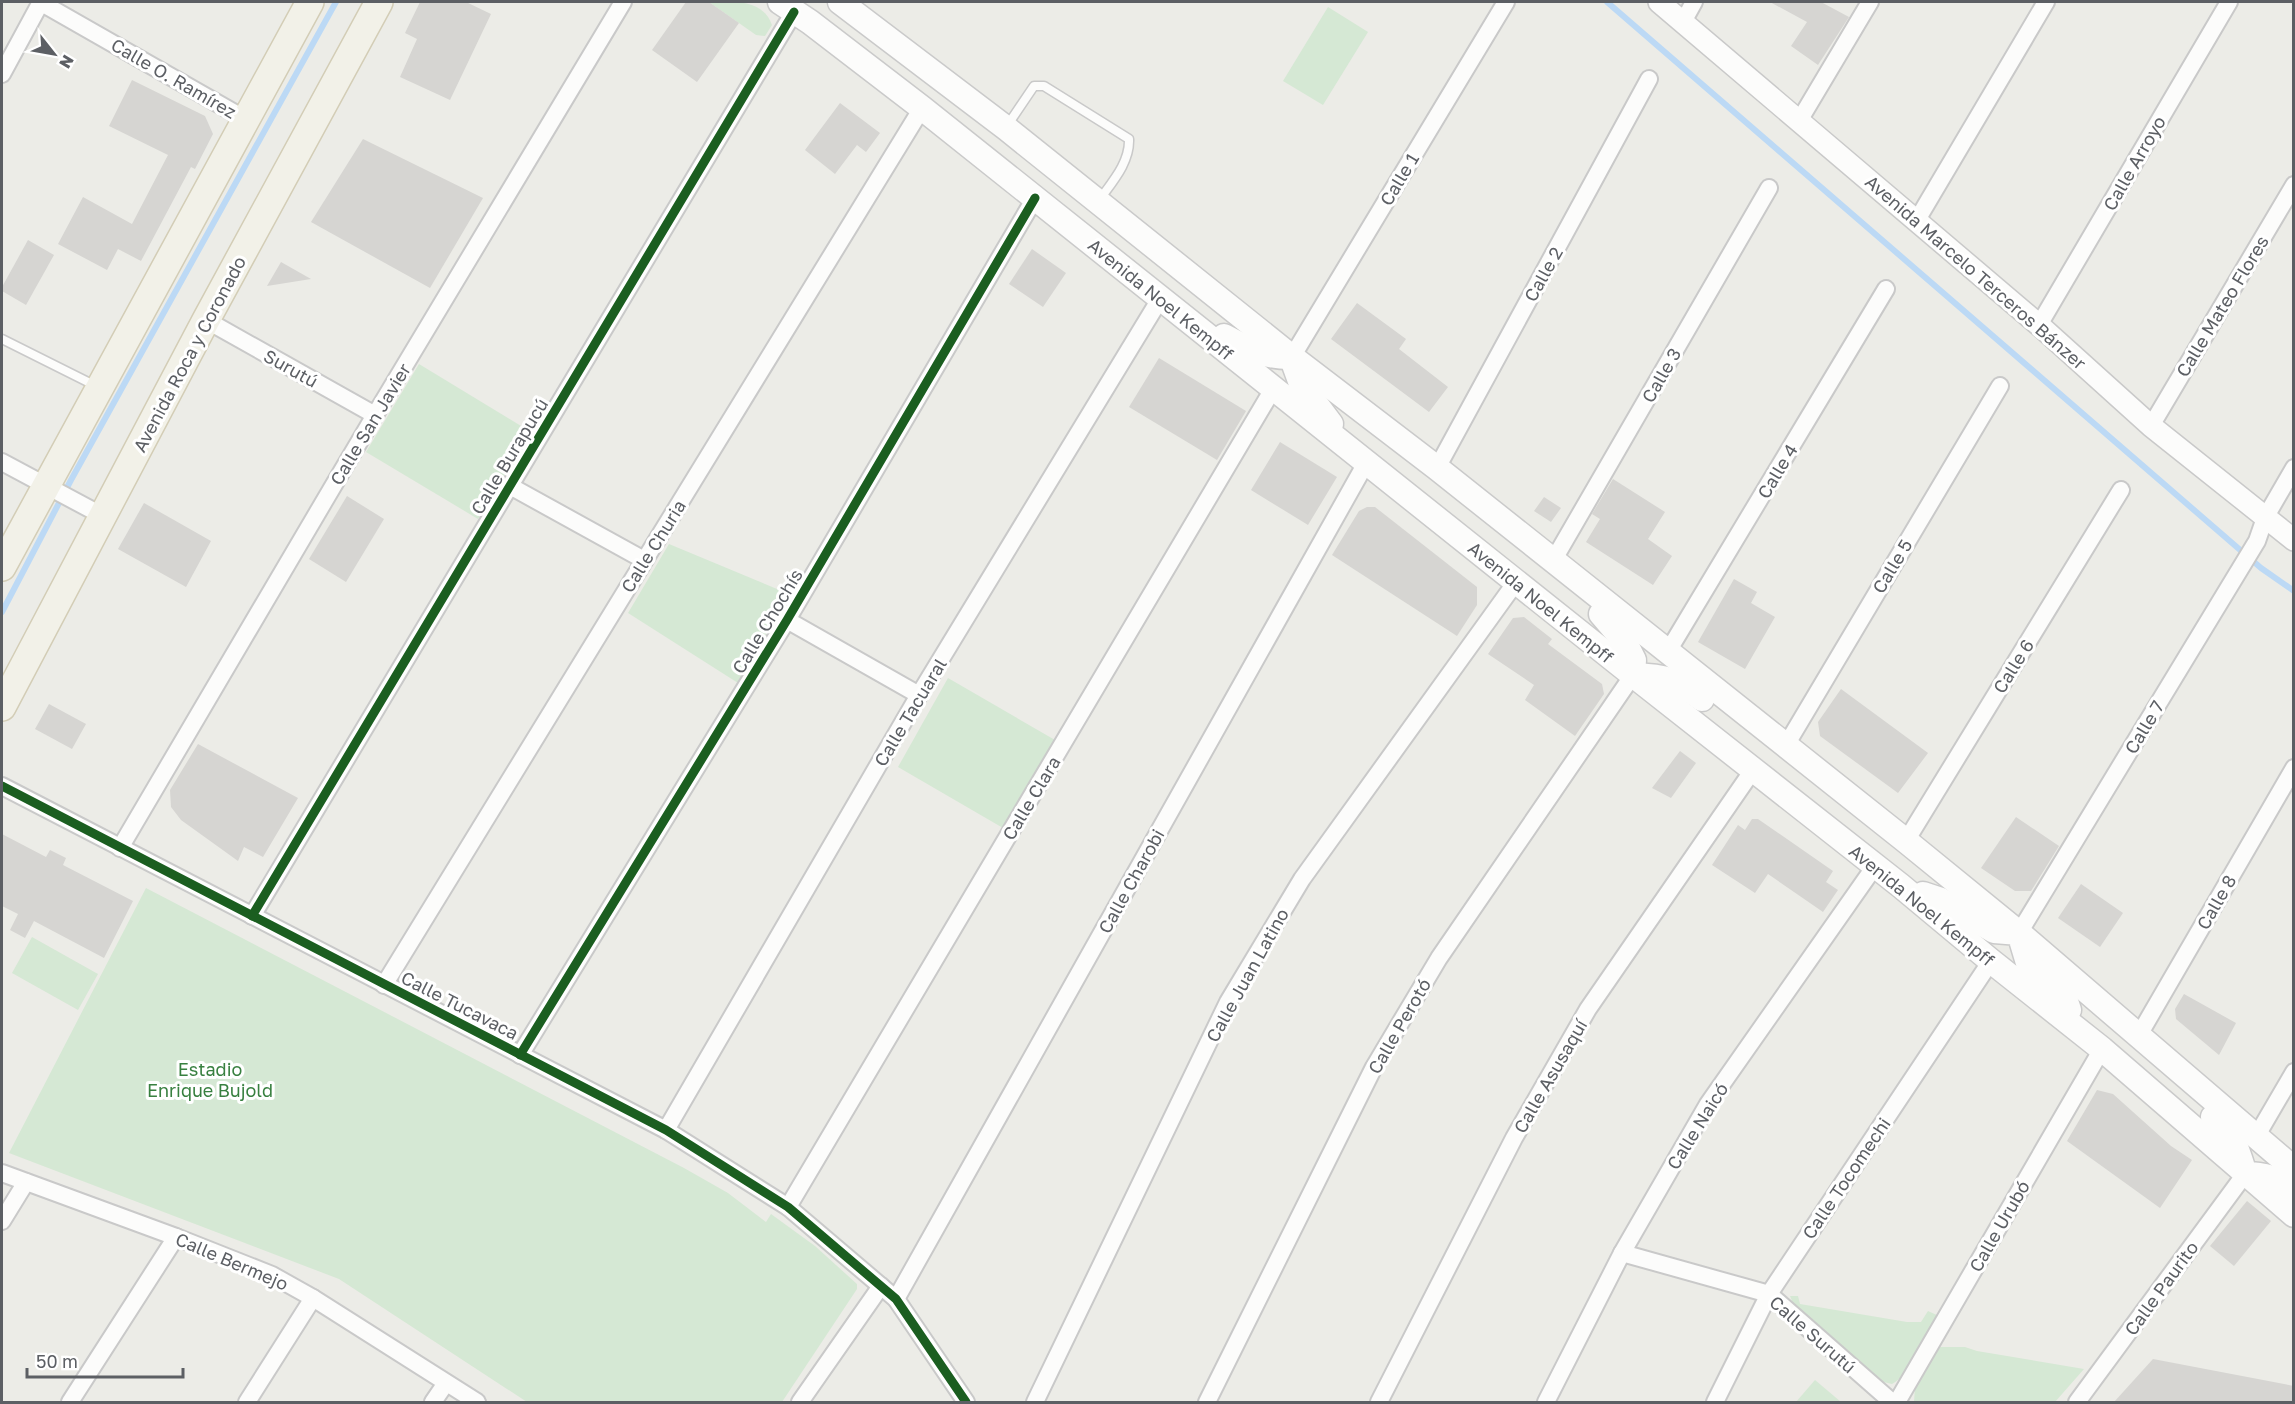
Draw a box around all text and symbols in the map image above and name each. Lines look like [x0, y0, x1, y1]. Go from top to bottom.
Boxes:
north arrow [24, 24, 84, 84]
street label: Calle O. Ramírez [107, 33, 241, 123]
text: N [55, 51, 79, 72]
street label: Calle Arroyo [2098, 112, 2170, 214]
street label: Calle 1 [1375, 148, 1423, 209]
street label: Avenida Marcelo Terceros Bánzer [1861, 170, 2091, 374]
street label: Calle Mateo Flores [2171, 231, 2273, 381]
street label: Avenida Noel Kempff [1084, 234, 1238, 365]
street label: Calle 2 [1519, 243, 1567, 305]
street label: Avenida Roca y Coronado [128, 252, 250, 456]
street label: Surutú [260, 344, 322, 392]
street label: Calle 3 [1637, 344, 1685, 406]
street label: Calle San Javier [325, 359, 415, 489]
street label: Calle Burapucú [466, 394, 552, 518]
street label: Calle 4 [1752, 440, 1802, 502]
street label: Calle Churia [616, 496, 690, 596]
street label: Calle 5 [1867, 535, 1917, 597]
street label: Avenida Noel Kempff [1464, 537, 1618, 668]
street label: Calle Chochís [727, 565, 807, 677]
street label: Calle 6 [1988, 635, 2038, 697]
street label: Calle Tacuaral [869, 654, 951, 770]
street label: Calle 7 [2120, 696, 2168, 758]
street label: Calle Clara [997, 752, 1065, 844]
street label: Calle Charobi [1093, 825, 1169, 937]
street label: Avenida Noel Kempff [1845, 840, 1999, 971]
street label: Calle 8 [2192, 871, 2240, 933]
street label: Calle Juan Latino [1201, 904, 1293, 1046]
street label: Calle Tucavaca [398, 966, 522, 1044]
street label: Calle Perotó [1363, 974, 1435, 1078]
street label: Calle Asusaquí [1509, 1014, 1592, 1137]
park label: Estadio Enrique Bujold [147, 1058, 273, 1101]
street label: Calle Naicó [1662, 1079, 1732, 1173]
street label: Calle Tocomechi [1797, 1113, 1895, 1243]
street label: Calle Urubó [1964, 1176, 2034, 1276]
street label: Calle Bermejo [172, 1227, 292, 1295]
street label: Calle Paurito [2119, 1237, 2203, 1339]
street label: Calle Surutú [1765, 1291, 1861, 1377]
scale bar [27, 1341, 183, 1379]
text: 50 m [36, 1350, 78, 1372]

